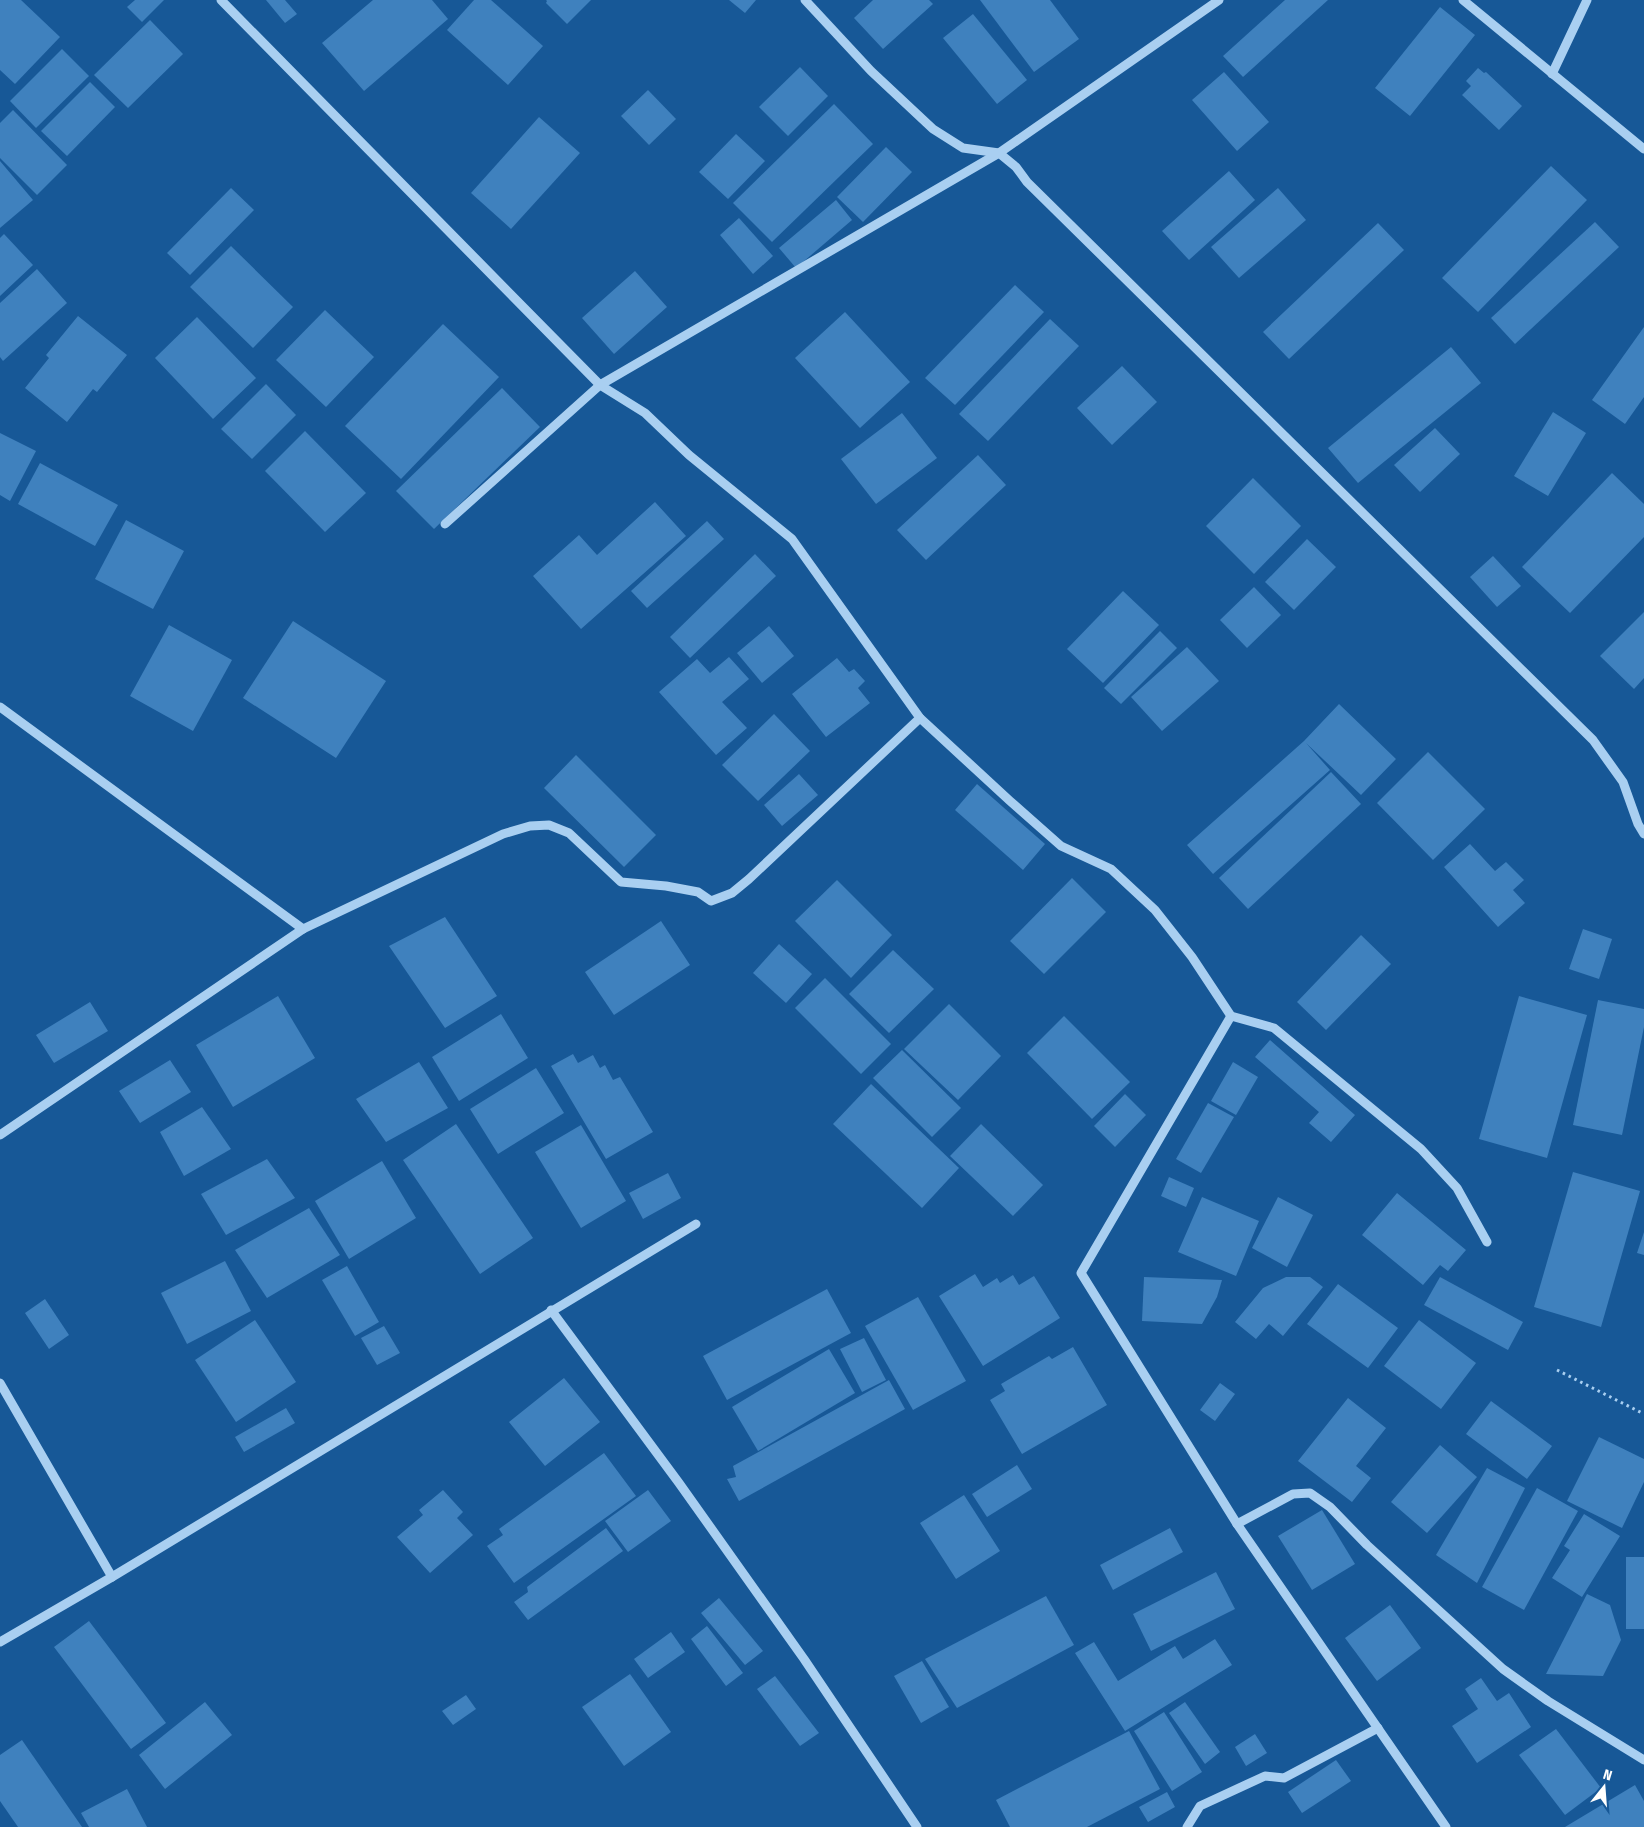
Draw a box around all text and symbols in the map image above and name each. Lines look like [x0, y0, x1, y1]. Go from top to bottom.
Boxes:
north arrow [1579, 1762, 1629, 1812]
text: N [1601, 1766, 1614, 1784]

